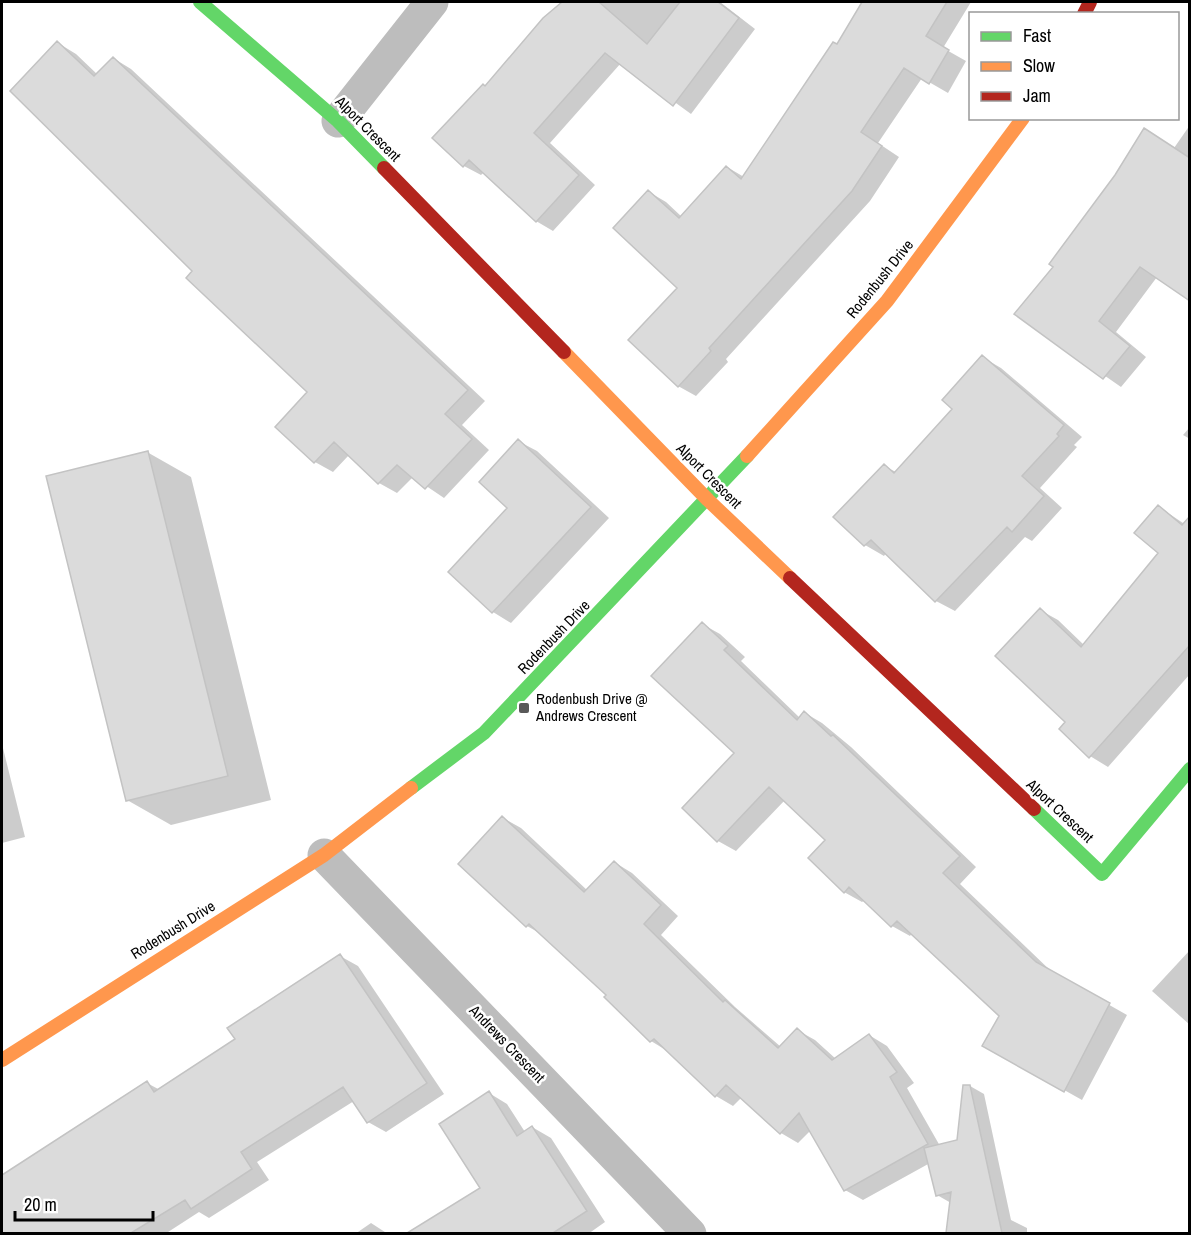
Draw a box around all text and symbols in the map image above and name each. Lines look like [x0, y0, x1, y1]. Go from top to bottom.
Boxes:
legend [969, 12, 1179, 120]
text: Fast [1023, 23, 1051, 48]
text: Slow [1023, 53, 1055, 78]
text: Jam [1023, 83, 1051, 108]
street label: Alport Crescent [330, 91, 406, 166]
street label: Rodenbush Drive [841, 235, 918, 322]
street label: Alport Crescent [671, 438, 747, 513]
street label: Rodenbush Drive [513, 595, 595, 678]
place label: Rodenbush Drive @ Andrews Crescent [535, 688, 648, 726]
marker: Rodenbush Drive @ Andrews Crescent [517, 701, 531, 715]
street label: Alport Crescent [1021, 773, 1099, 848]
street label: Rodenbush Drive [127, 895, 219, 964]
street label: Andrews Crescent [464, 999, 550, 1088]
scale bar [15, 1184, 153, 1222]
text: 20 m [24, 1192, 57, 1217]

